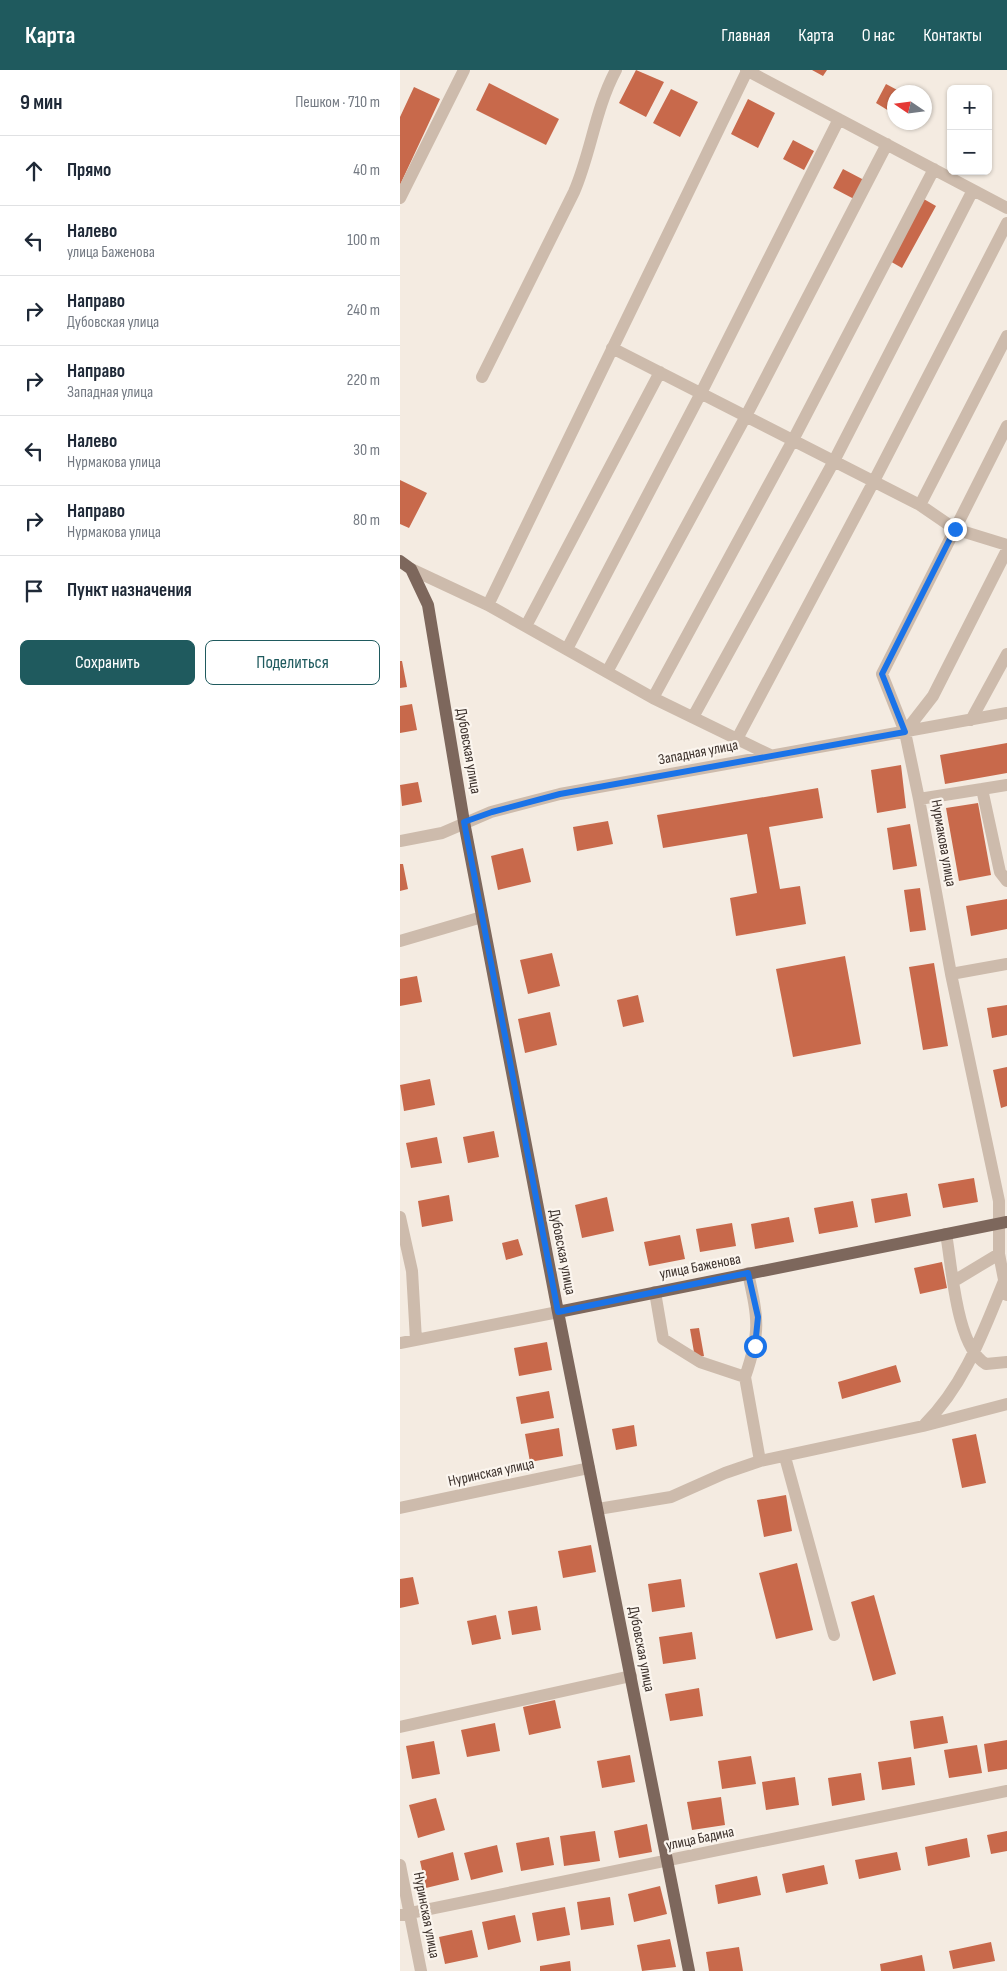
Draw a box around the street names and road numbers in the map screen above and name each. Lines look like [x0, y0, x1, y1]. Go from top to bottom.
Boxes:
street label: Дубовская улица [452, 707, 485, 796]
street label: Западная улица [657, 735, 740, 770]
street label: Нурмакова улица [927, 798, 961, 888]
street label: Дубовская улица [545, 1208, 580, 1297]
street label: улица Баженова [658, 1249, 743, 1284]
street label: Нуринская улица [446, 1454, 536, 1491]
street label: Дубовская улица [624, 1605, 659, 1694]
street label: улица Бадина [664, 1822, 736, 1855]
street label: Нуринская улица [409, 1870, 444, 1960]

